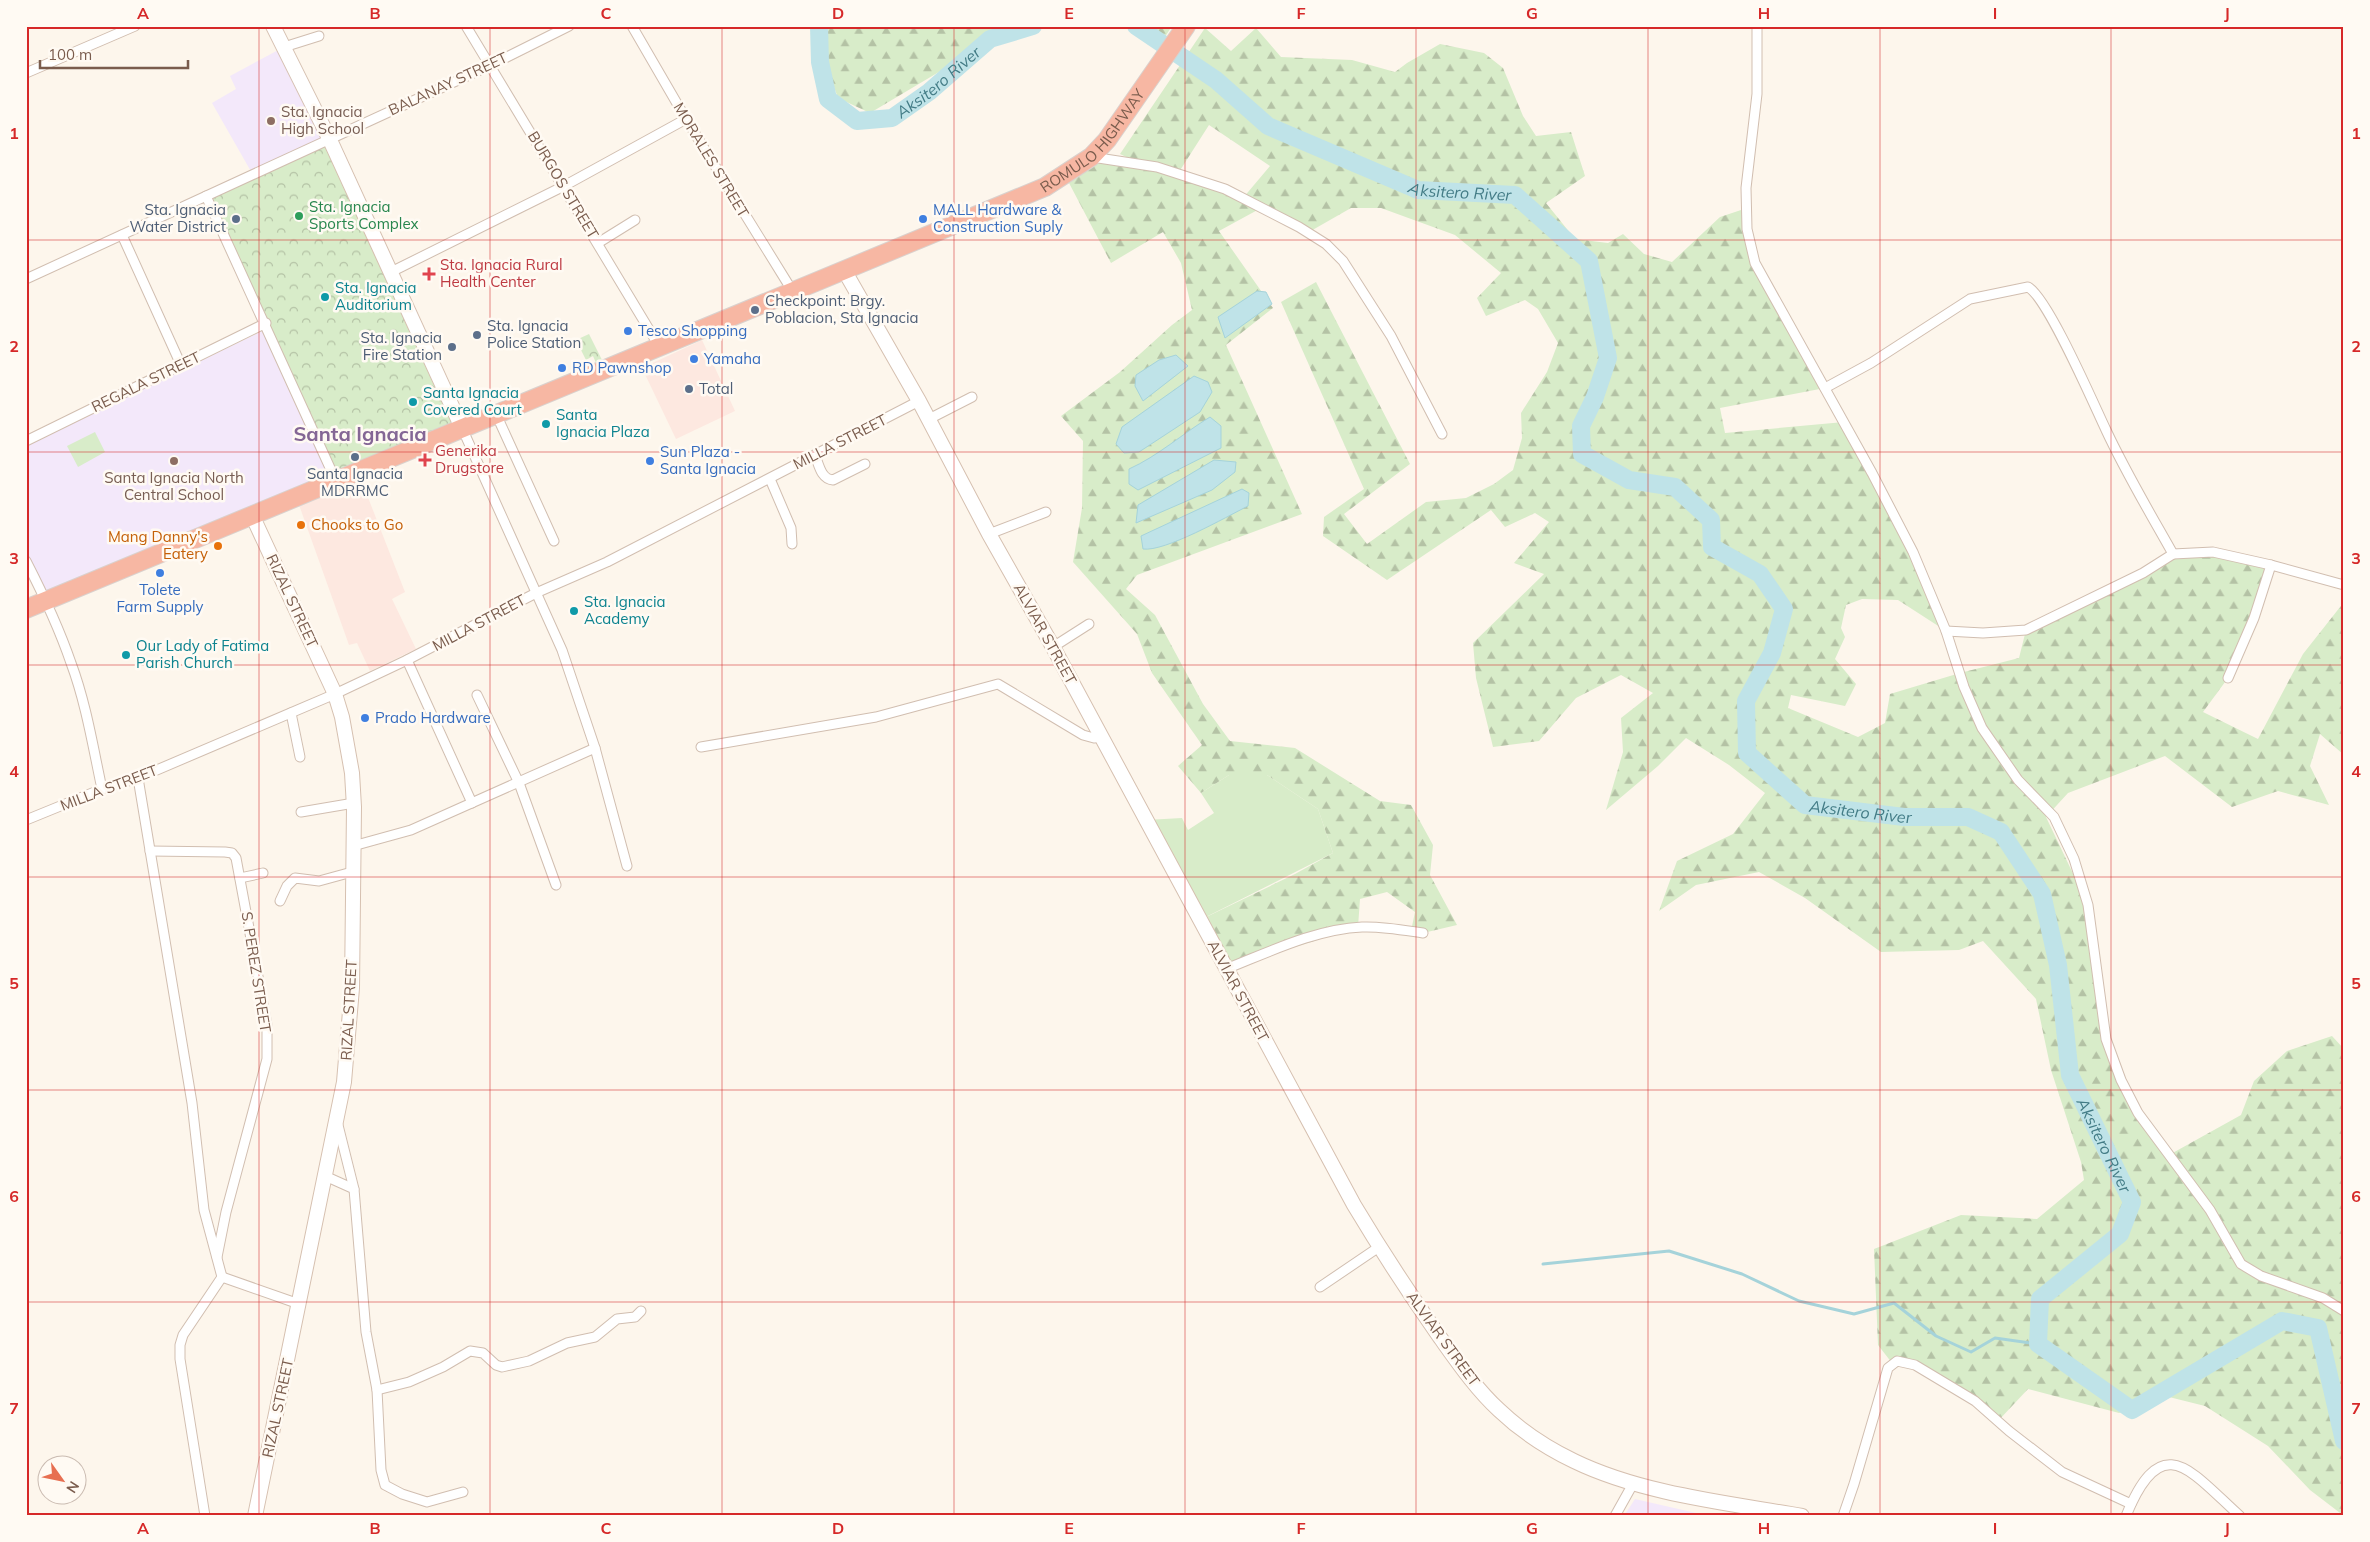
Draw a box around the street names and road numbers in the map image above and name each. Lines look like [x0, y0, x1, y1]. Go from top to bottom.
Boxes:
street label: BALANAY STREET [385, 48, 510, 119]
street label: ROMULO HIGHWAY [1036, 84, 1149, 197]
street label: MORALES STREET [670, 99, 753, 221]
street label: BURGOS STREET [524, 127, 603, 242]
street label: REGALA STREET [88, 347, 203, 416]
street label: MILLA STREET [790, 410, 890, 473]
street label: RIZAL STREET [262, 551, 322, 651]
street label: ALVIAR STREET [1010, 580, 1081, 688]
street label: MILLA STREET [429, 590, 529, 655]
street label: MILLA STREET [57, 760, 160, 815]
street label: S. PEREZ STREET [238, 910, 275, 1034]
street label: ALVIAR STREET [1204, 937, 1273, 1045]
street label: RIZAL STREET [336, 959, 361, 1061]
street label: ALVIAR STREET [1403, 1288, 1484, 1390]
street label: RIZAL STREET [258, 1356, 297, 1459]

